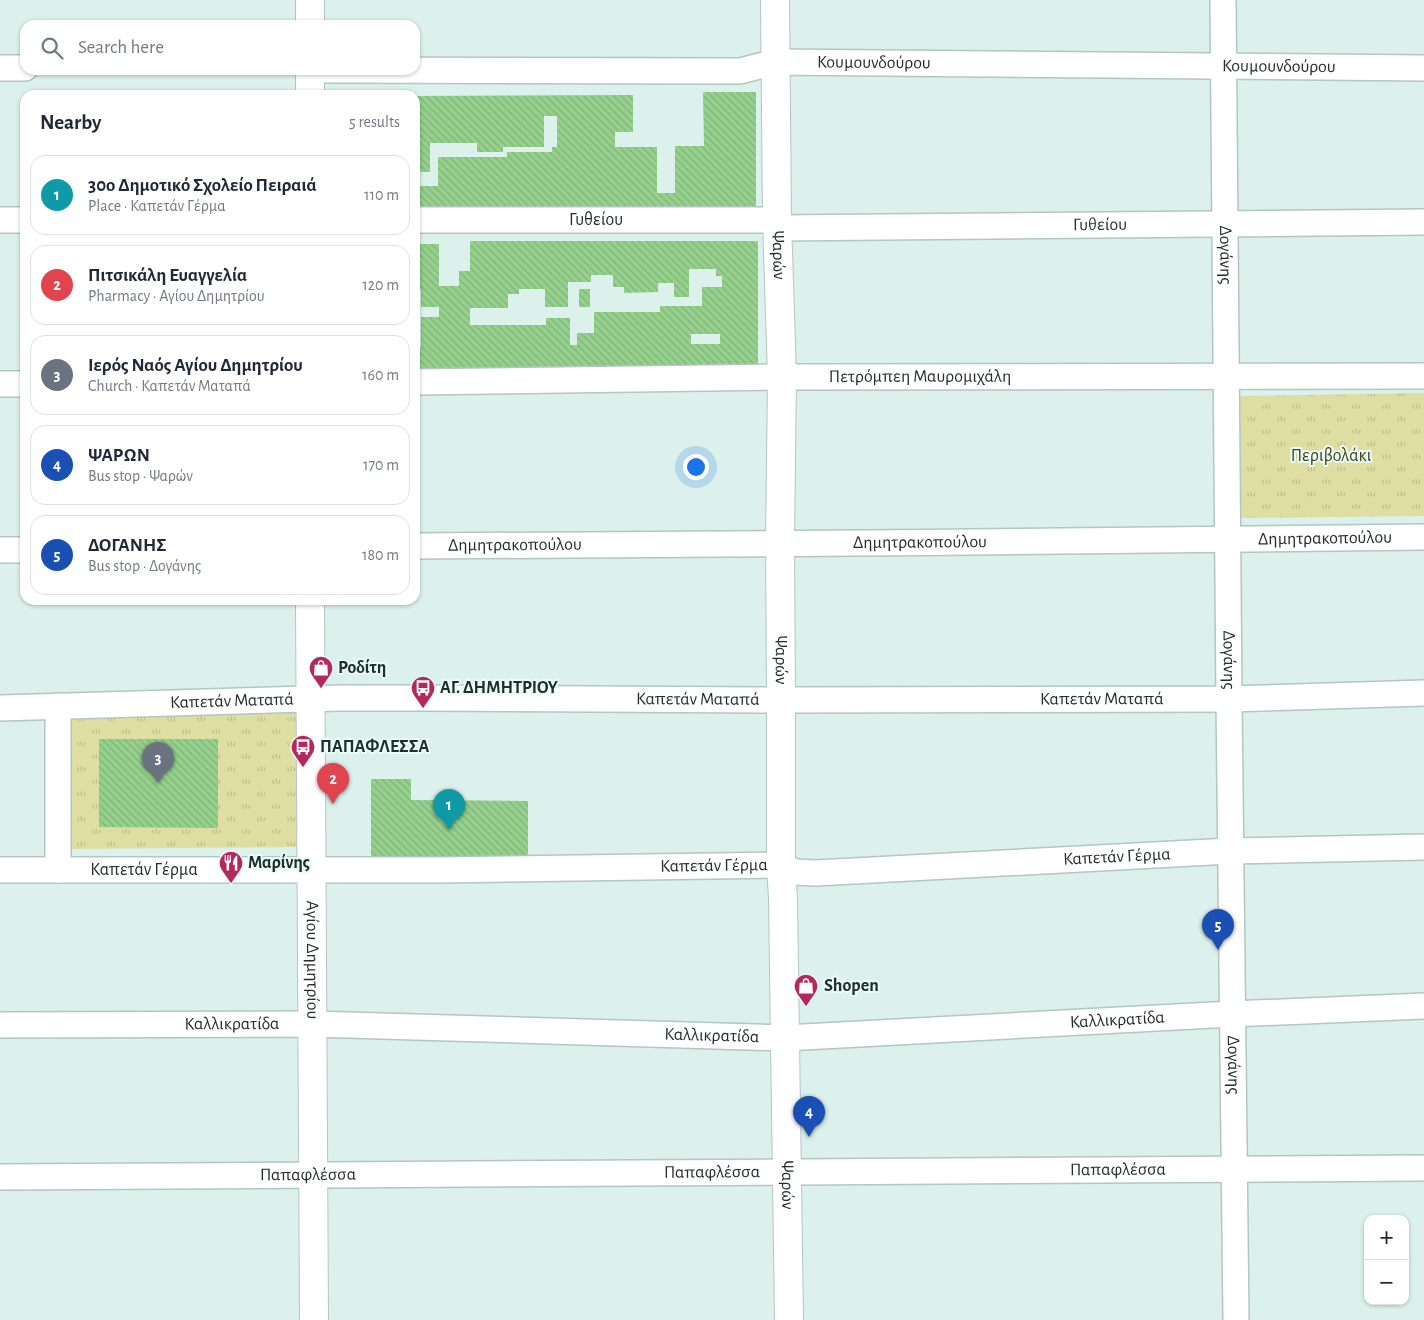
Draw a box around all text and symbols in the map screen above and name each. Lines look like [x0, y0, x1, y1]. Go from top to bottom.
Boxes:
search box [20, 20, 420, 75]
icon: search [38, 34, 66, 62]
text: Search here [78, 38, 164, 57]
street label: Κουμουνδούρου [817, 53, 931, 72]
street label: Κουμουνδούρου [1222, 57, 1336, 76]
text: Nearby [40, 112, 101, 133]
text: 5 results [349, 114, 400, 130]
text: 30ο Δημοτικό Σχολείο Πειραιά [88, 176, 317, 195]
text: 1 [54, 187, 60, 203]
text: 110 m [364, 187, 399, 203]
text: Place · Καπετάν Γέρμα [88, 198, 226, 214]
street label: Γυθείου [569, 210, 623, 229]
street label: Γυθείου [1073, 215, 1127, 234]
street label: Δογάνης [1216, 226, 1234, 284]
street label: Ψαρών [768, 230, 788, 280]
text: Πιτσικάλη Ευαγγελία [88, 266, 247, 285]
text: 2 [53, 277, 61, 293]
text: 120 m [362, 277, 399, 293]
text: Pharmacy · Αγίου Δημητρίου [88, 288, 265, 304]
text: Ιερός Ναός Αγίου Δημητρίου [88, 356, 303, 375]
text: 3 [54, 367, 60, 383]
text: 160 m [362, 367, 399, 383]
street label: Πετρόμπεη Μαυρομιχάλη [829, 368, 1011, 386]
text: Church · Καπετάν Ματαπά [88, 378, 251, 394]
text: ΨΑΡΩΝ [88, 446, 150, 465]
park label: Περιβολάκι [1291, 447, 1371, 465]
your location [683, 454, 709, 480]
text: 4 [53, 457, 61, 473]
text: 170 m [363, 457, 399, 473]
text: Bus stop · Ψαρών [88, 468, 193, 484]
street label: Δημητρακοπούλου [1258, 529, 1392, 549]
street label: Δημητρακοπούλου [853, 533, 987, 552]
text: ΔΟΓΑΝΗΣ [88, 536, 166, 555]
street label: Δημητρακοπούλου [448, 536, 582, 555]
text: 5 [54, 547, 60, 563]
text: 180 m [362, 547, 399, 563]
text: Bus stop · Δογάνης [88, 558, 201, 574]
street label: Δογάνης [1219, 630, 1238, 689]
street label: Ψαρών [772, 635, 790, 685]
shop icon: Ροδίτη [308, 655, 334, 689]
place label: Ροδίτη [338, 658, 386, 677]
bus stop icon: ΑΓ. ΔΗΜΗΤΡΙΟΥ [410, 675, 436, 709]
place label: ΑΓ. ΔΗΜΗΤΡΙΟΥ [440, 679, 559, 697]
street label: Καπετάν Ματαπά [170, 690, 294, 712]
street label: Καπετάν Ματαπά [636, 690, 760, 709]
street label: Καπετάν Ματαπά [1040, 690, 1164, 708]
bus stop icon: ΠΑΠΑΦΛΕΣΣΑ [290, 734, 316, 768]
place label: ΠΑΠΑΦΛΕΣΣΑ [320, 738, 429, 756]
pin: 3 [142, 742, 174, 783]
pin: 2 [317, 763, 349, 804]
pin: 1 [433, 789, 465, 830]
street label: Καπετάν Γέρμα [1063, 845, 1171, 869]
restaurant icon: Μαρίνης [218, 850, 244, 884]
place label: Μαρίνης [248, 853, 310, 872]
street label: Καπετάν Γέρμα [660, 856, 768, 876]
street label: Καπετάν Γέρμα [90, 861, 198, 879]
street label: Αγίου Δημητρίου [303, 901, 322, 1019]
pin: 5 [1202, 909, 1234, 950]
shop icon: Shopen [793, 973, 819, 1007]
place label: Shopen [824, 977, 879, 995]
street label: Καλλικρατίδα [1069, 1009, 1165, 1032]
street label: Καλλικρατίδα [185, 1014, 279, 1033]
street label: Καλλικρατίδα [664, 1025, 760, 1046]
street label: Δογάνης [1224, 1035, 1242, 1094]
pin: 4 [793, 1096, 825, 1137]
street label: Ψαρών [778, 1160, 796, 1210]
street label: Παπαφλέσσα [1070, 1161, 1166, 1179]
street label: Παπαφλέσσα [664, 1163, 760, 1182]
street label: Παπαφλέσσα [260, 1166, 356, 1184]
map controls [1364, 1215, 1409, 1305]
button: + [1364, 1215, 1409, 1260]
button: − [1364, 1260, 1409, 1305]

